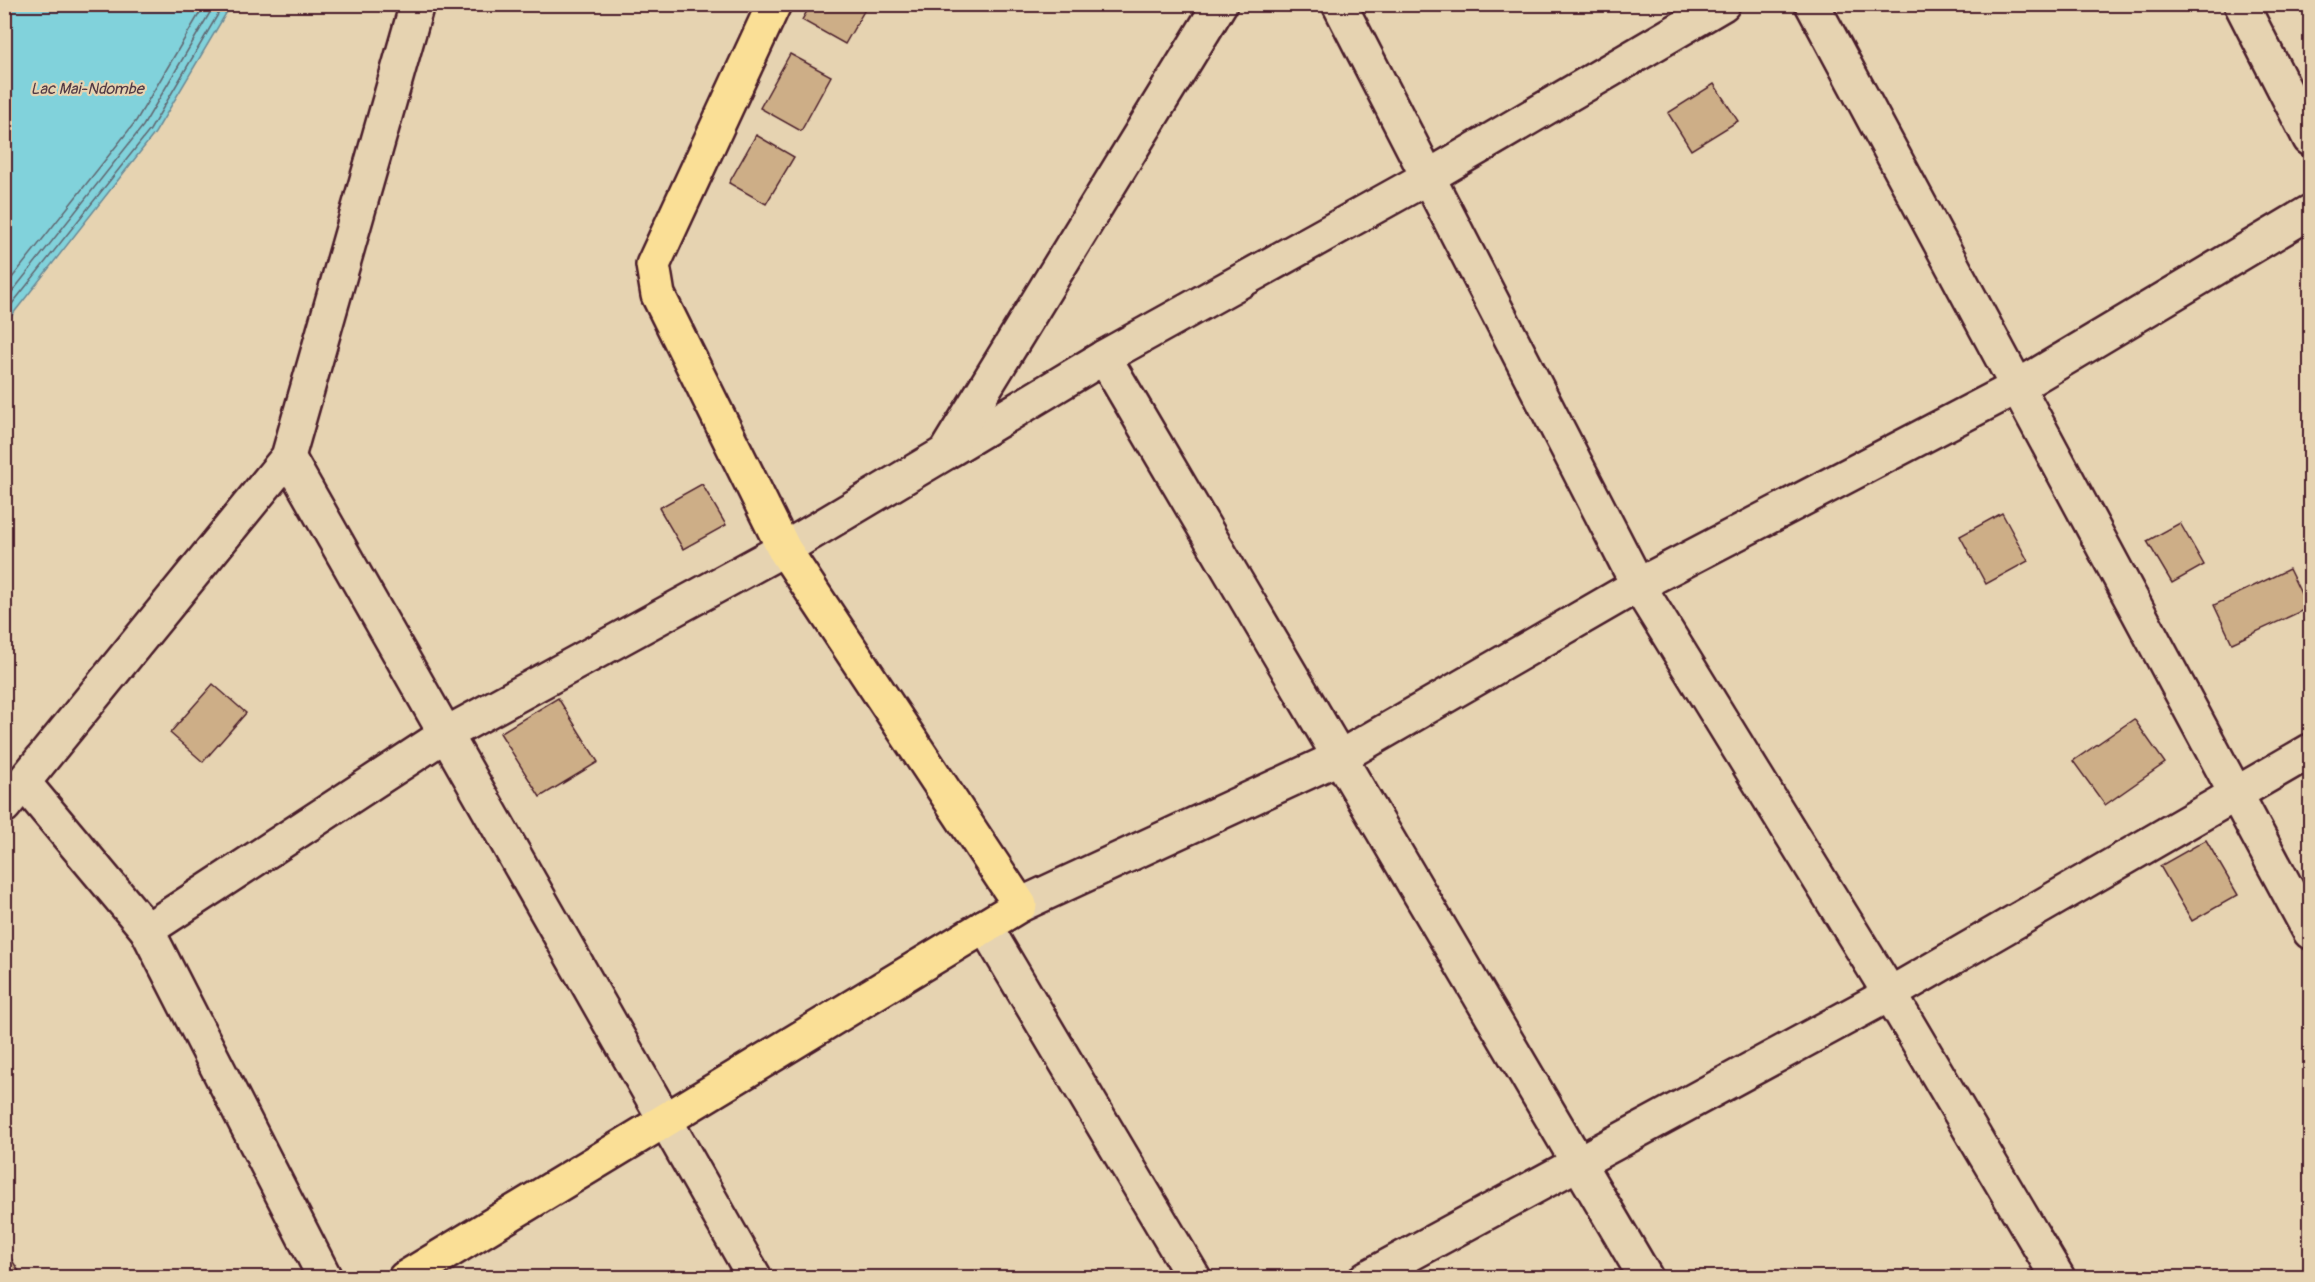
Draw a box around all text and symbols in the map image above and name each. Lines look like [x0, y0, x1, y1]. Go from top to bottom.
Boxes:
water label: Lac Mai-Ndombe [30, 79, 146, 99]

